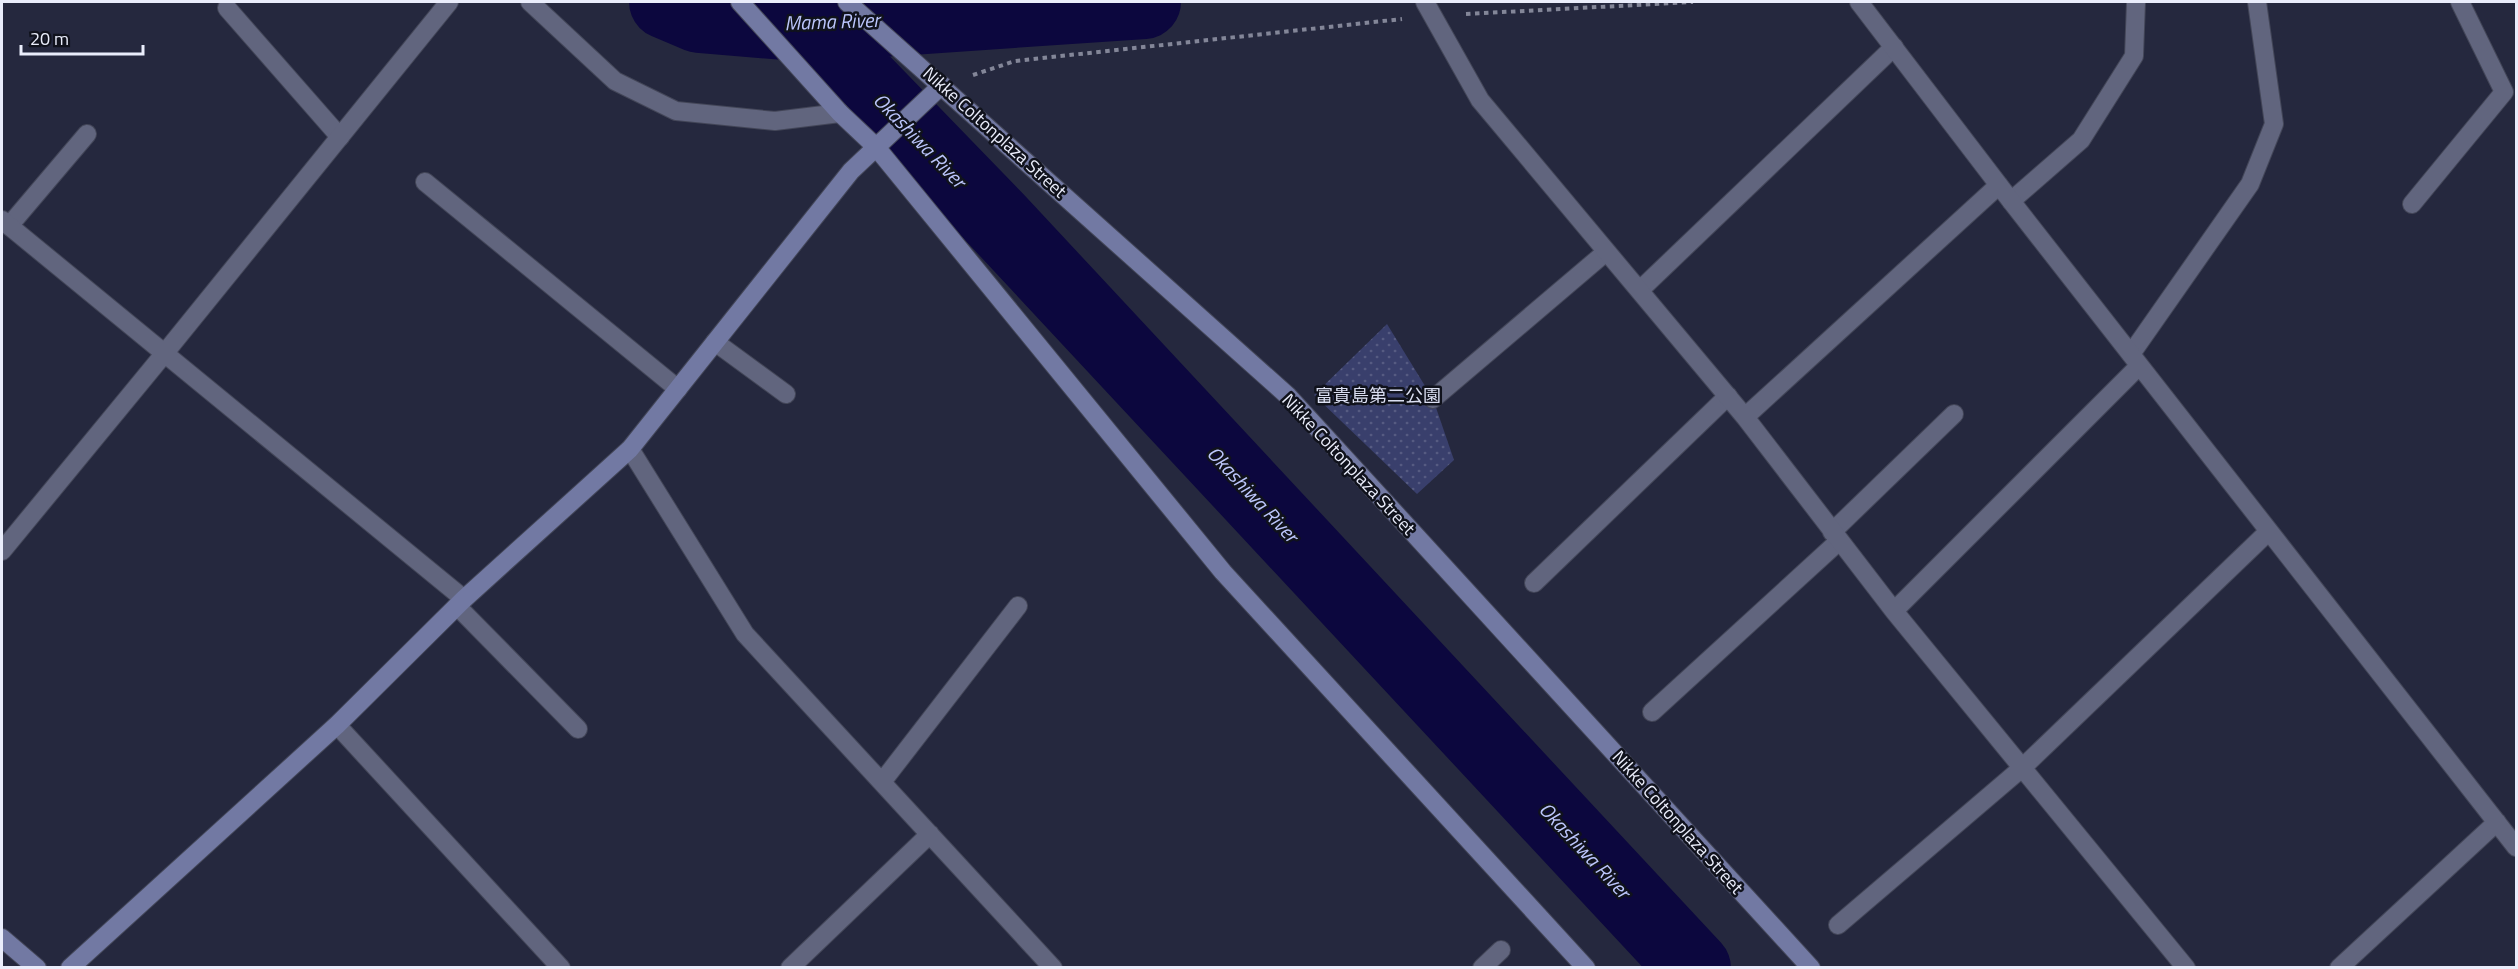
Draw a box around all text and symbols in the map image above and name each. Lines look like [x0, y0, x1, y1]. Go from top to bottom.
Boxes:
water label: Mama River [784, 4, 883, 38]
scale bar [21, 18, 142, 56]
text: 20 m [30, 25, 69, 52]
street label: Nikke Coltonplaza Street [917, 60, 1073, 204]
water label: Okashiwa River [866, 85, 976, 197]
park label: 富貴島第二公園 [1315, 382, 1441, 409]
street label: Nikke Coltonplaza Street [1276, 387, 1422, 541]
water label: Okashiwa River [1200, 439, 1308, 551]
street label: Nikke Coltonplaza Street [1606, 744, 1750, 900]
water label: Okashiwa River [1532, 795, 1640, 907]

